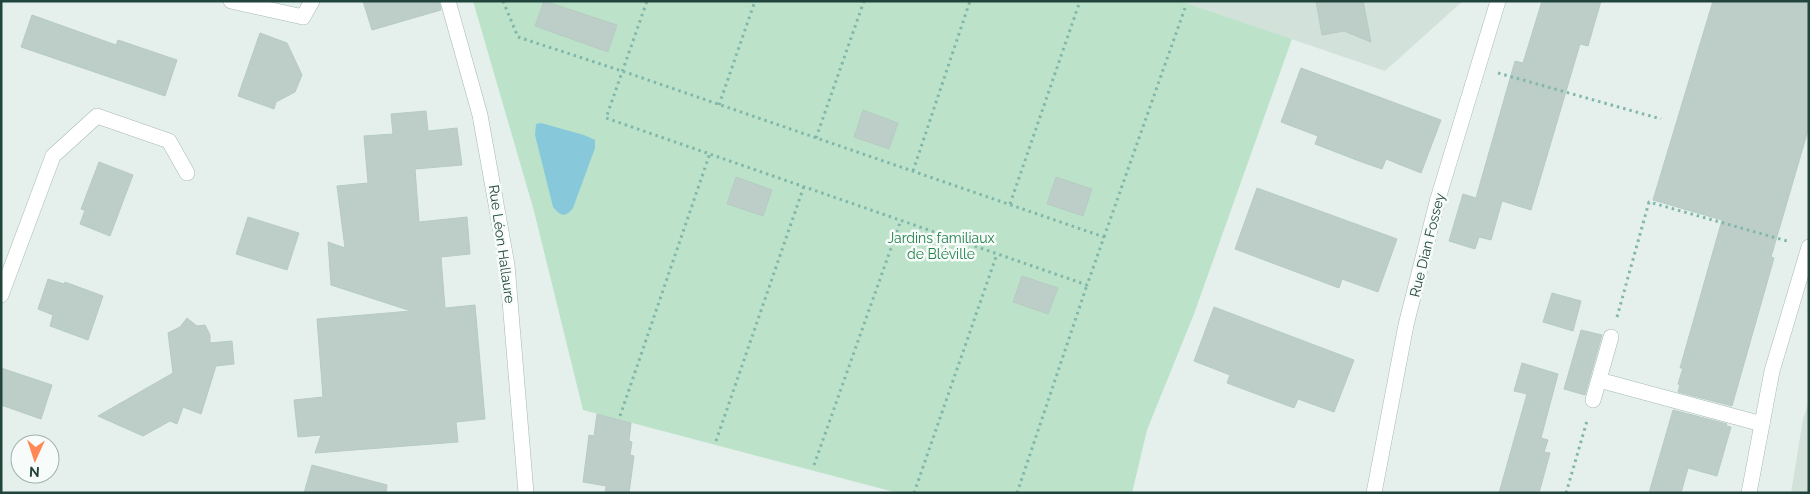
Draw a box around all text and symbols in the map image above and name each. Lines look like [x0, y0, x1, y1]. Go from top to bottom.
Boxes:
street label: Rue Léon Hallaure [486, 184, 518, 304]
street label: Rue Dian Fossey [1406, 191, 1448, 299]
park label: Jardins familiaux de Bléville [887, 230, 995, 262]
north arrow [10, 434, 60, 484]
text: N [29, 464, 40, 480]

